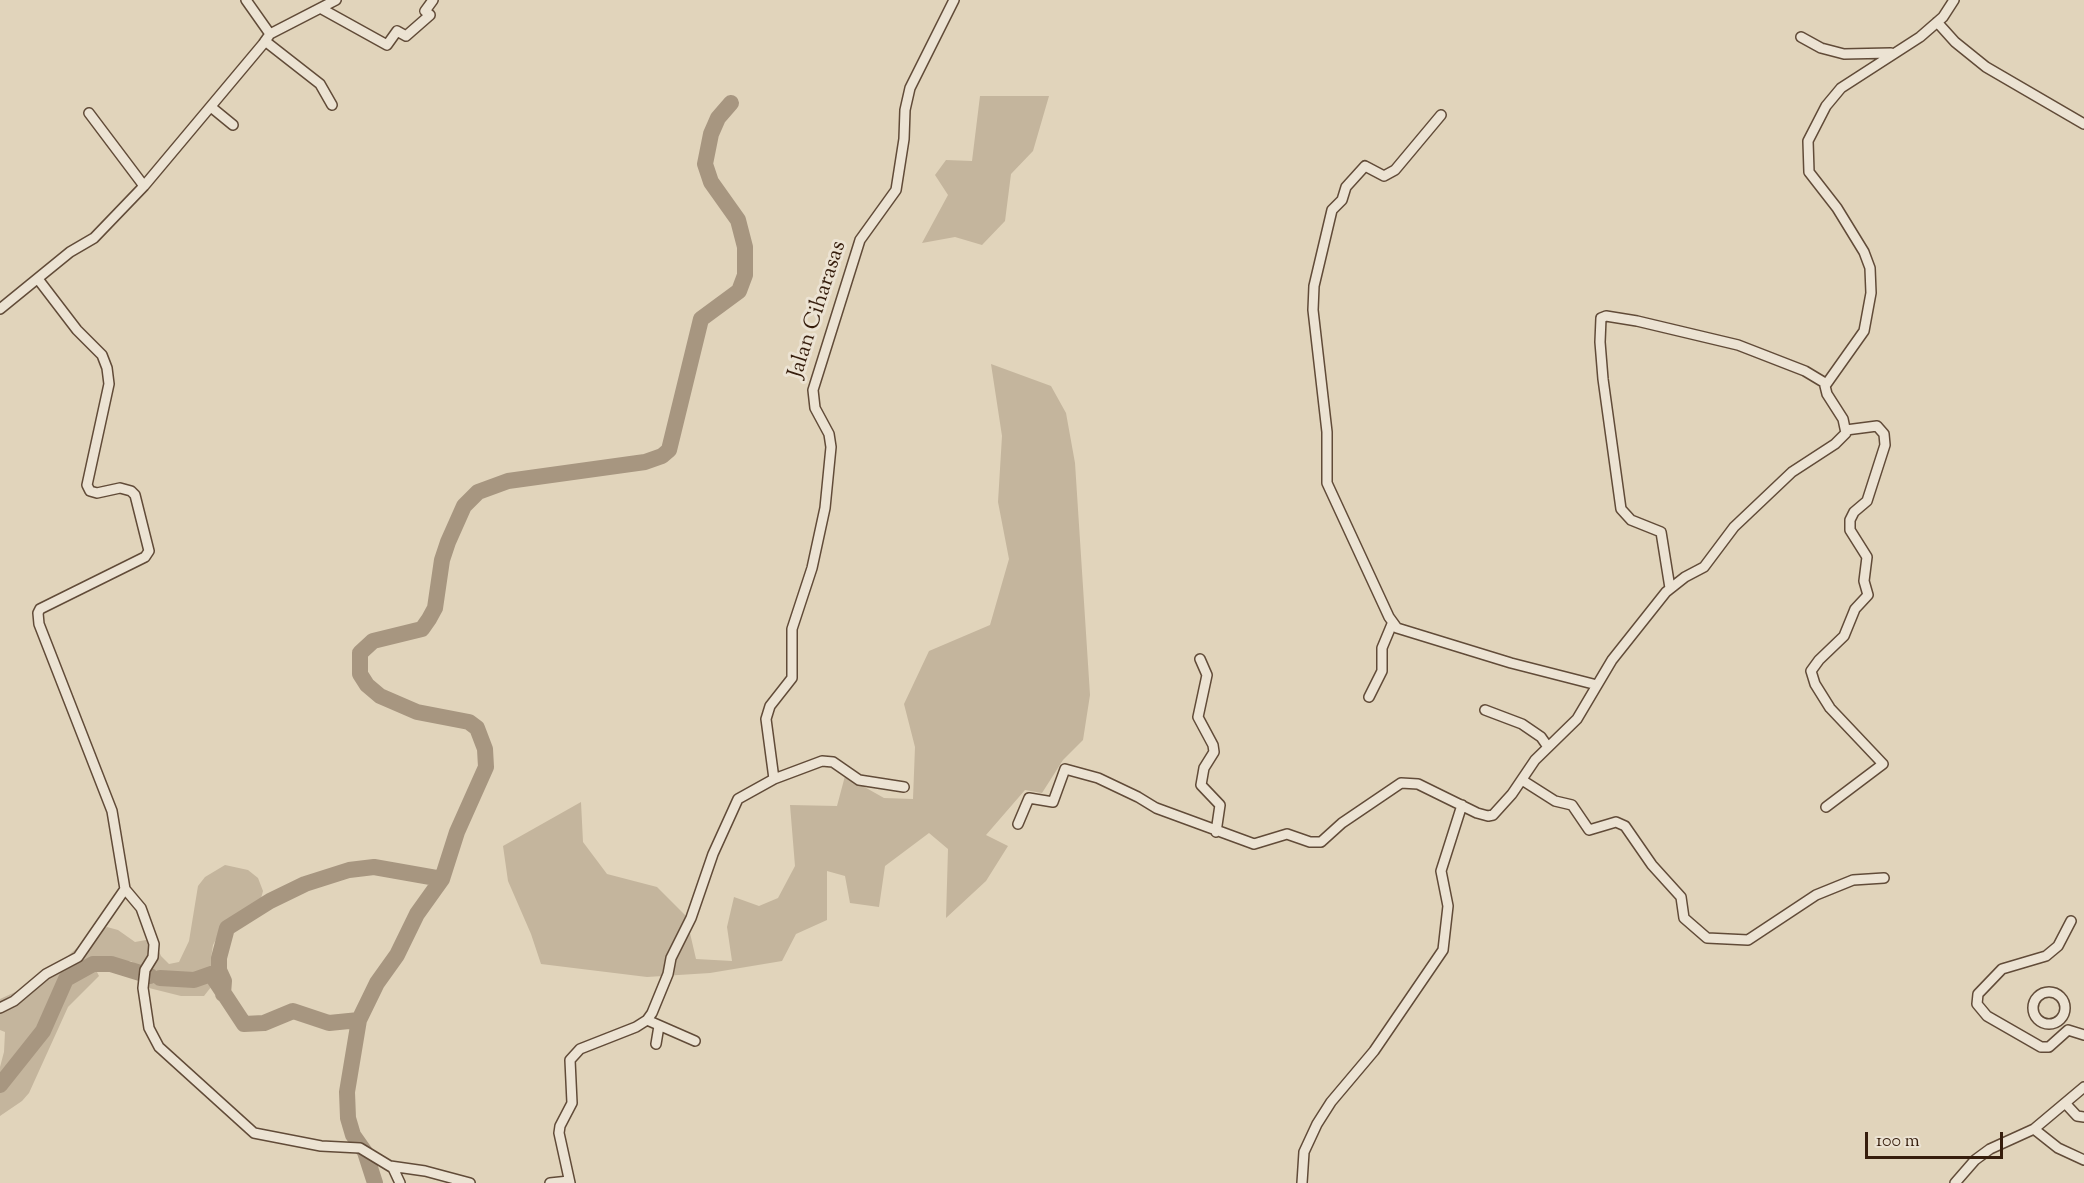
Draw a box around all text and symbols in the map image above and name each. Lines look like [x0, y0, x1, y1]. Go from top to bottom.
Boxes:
street label: Jalan Ciharasas [784, 238, 854, 382]
scale bar [1868, 1120, 2006, 1158]
text: 100 m [1876, 1129, 1920, 1155]

